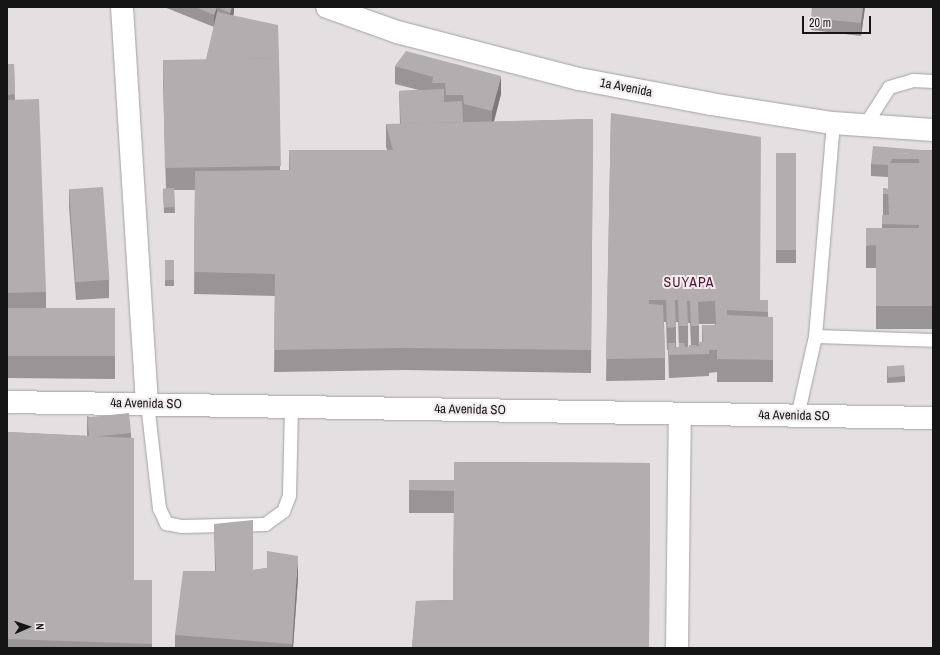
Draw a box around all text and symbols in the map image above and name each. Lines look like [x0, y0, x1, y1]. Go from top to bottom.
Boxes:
scale bar [804, 8, 873, 34]
text: 20 m [809, 15, 831, 31]
street label: 1a Avenida [598, 75, 654, 101]
district label: SUYAPA [664, 274, 714, 290]
street label: 4a Avenida SO [110, 396, 182, 412]
street label: 4a Avenida SO [434, 402, 506, 418]
street label: 4a Avenida SO [758, 408, 830, 424]
north arrow [8, 607, 48, 647]
text: N [33, 623, 47, 630]

